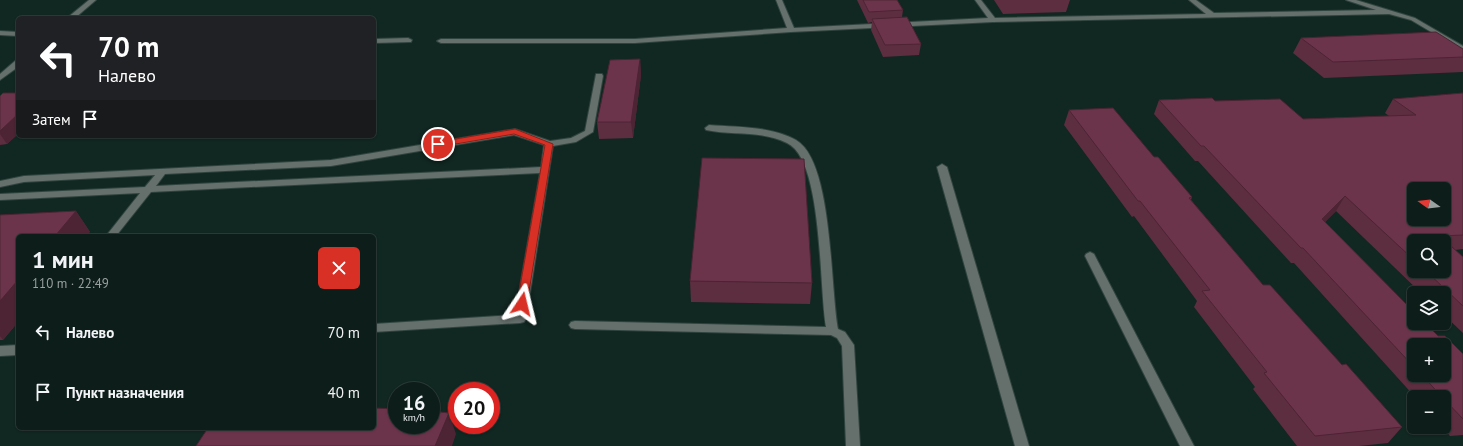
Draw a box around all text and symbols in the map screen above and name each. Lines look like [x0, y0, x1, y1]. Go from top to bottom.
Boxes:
text: 70 m [98, 28, 159, 65]
icon: left [32, 32, 84, 84]
text: Налево [98, 64, 156, 87]
icon: arrive [79, 108, 101, 130]
text: Затем [32, 110, 71, 129]
pin [421, 127, 455, 161]
icon: arrive [427, 133, 449, 155]
north arrow [1407, 182, 1451, 226]
map controls [1407, 182, 1451, 434]
button: search [1407, 234, 1451, 278]
text: 1 мин [32, 244, 94, 275]
button: close [318, 247, 360, 289]
text: 110 m · 22:49 [32, 275, 109, 292]
position arrow [501, 283, 543, 325]
button: layers [1407, 286, 1451, 330]
icon: left [32, 321, 54, 343]
text: Налево [66, 323, 114, 342]
text: 70 m [327, 323, 360, 342]
button: + [1407, 338, 1451, 382]
icon: arrive [32, 381, 54, 403]
speed limit sign: 20 [448, 382, 500, 434]
text: Пункт назначения [66, 383, 184, 402]
text: 40 m [327, 383, 360, 402]
text: 16 [403, 390, 425, 416]
button: − [1407, 390, 1451, 434]
text: km/h [403, 411, 425, 424]

